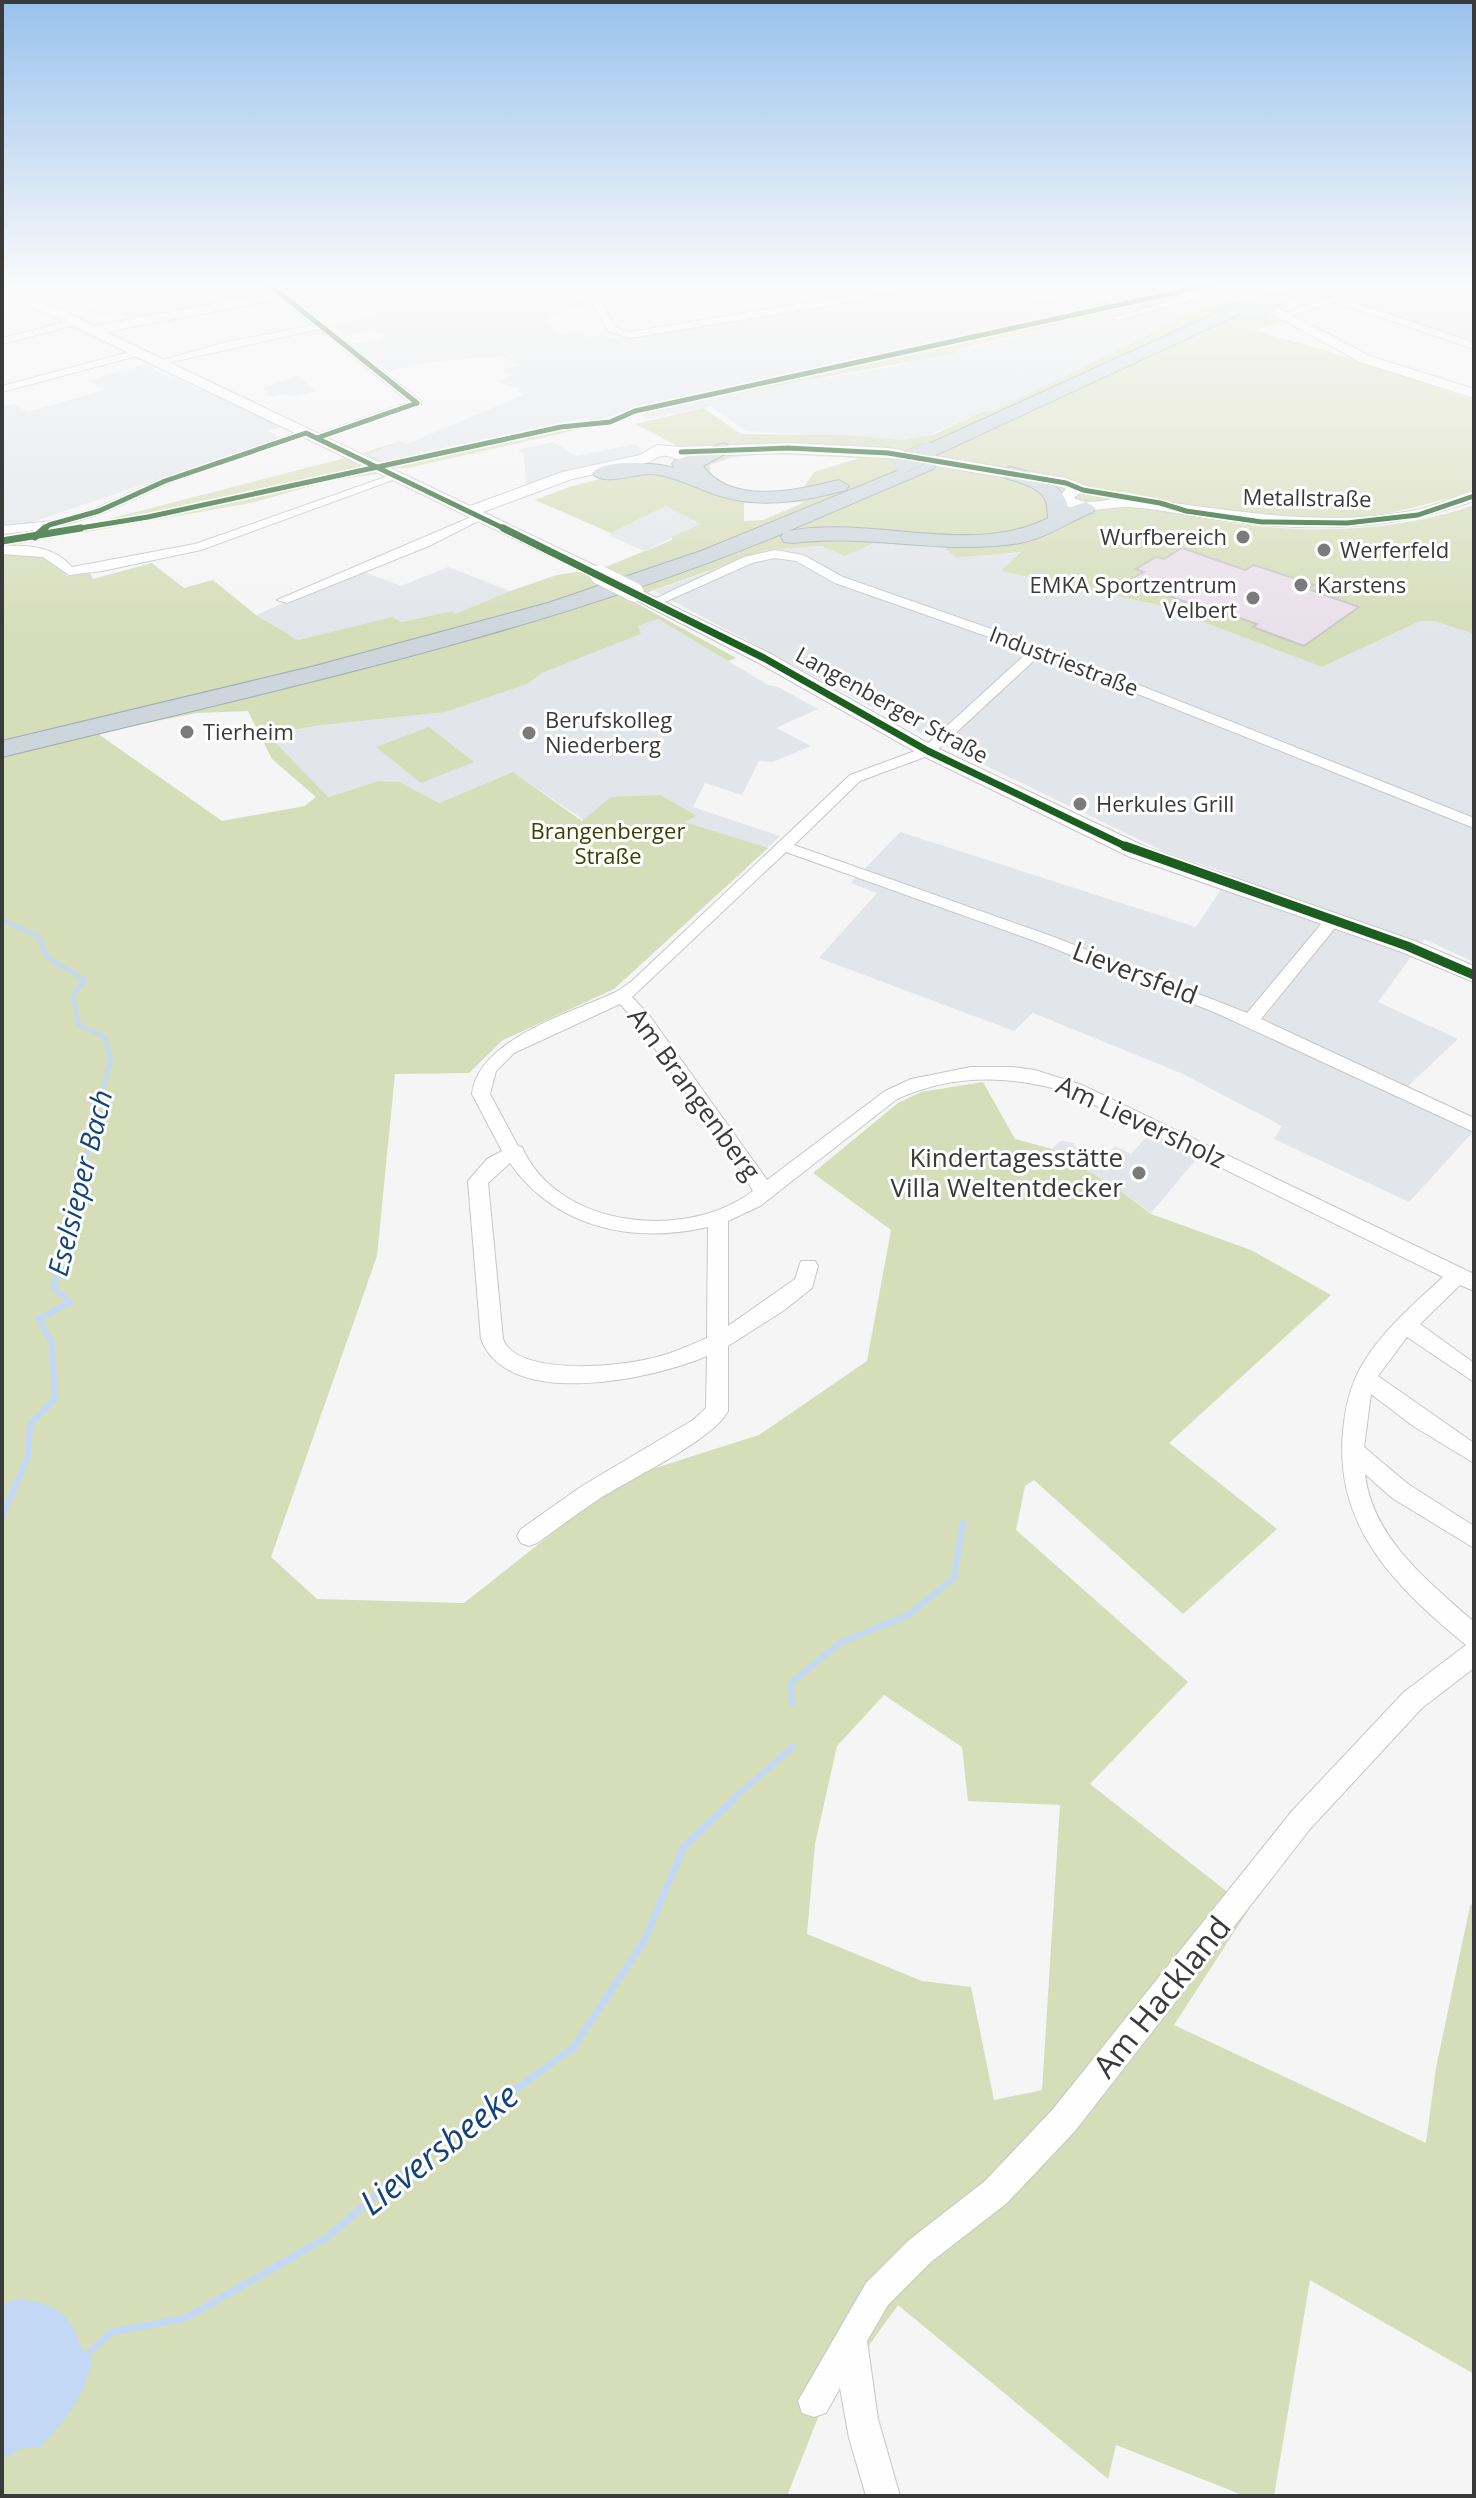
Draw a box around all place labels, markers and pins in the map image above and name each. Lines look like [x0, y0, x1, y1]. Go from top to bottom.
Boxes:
place label: Wurfbereich [1100, 521, 1227, 551]
marker: Wurfbereich [1234, 528, 1252, 546]
place label: Werferfeld [1340, 534, 1449, 564]
marker: Werferfeld [1315, 541, 1333, 559]
place label: EMKA Sportzentrum Velbert [1029, 569, 1237, 624]
place label: Karstens [1317, 569, 1406, 599]
marker: Karstens [1292, 576, 1310, 594]
marker: EMKA Sportzentrum Velbert [1244, 589, 1262, 607]
place label: Berufskolleg Niederberg [545, 704, 672, 759]
place label: Tierheim [203, 716, 294, 746]
marker: Tierheim [178, 723, 196, 741]
marker: Berufskolleg Niederberg [520, 724, 538, 742]
place label: Herkules Grill [1096, 788, 1234, 818]
marker: Herkules Grill [1071, 795, 1089, 813]
place label: Kindertagesstätte Villa Weltentdecker [891, 1139, 1123, 1205]
marker: Kindertagesstätte Villa Weltentdecker [1130, 1164, 1148, 1182]

